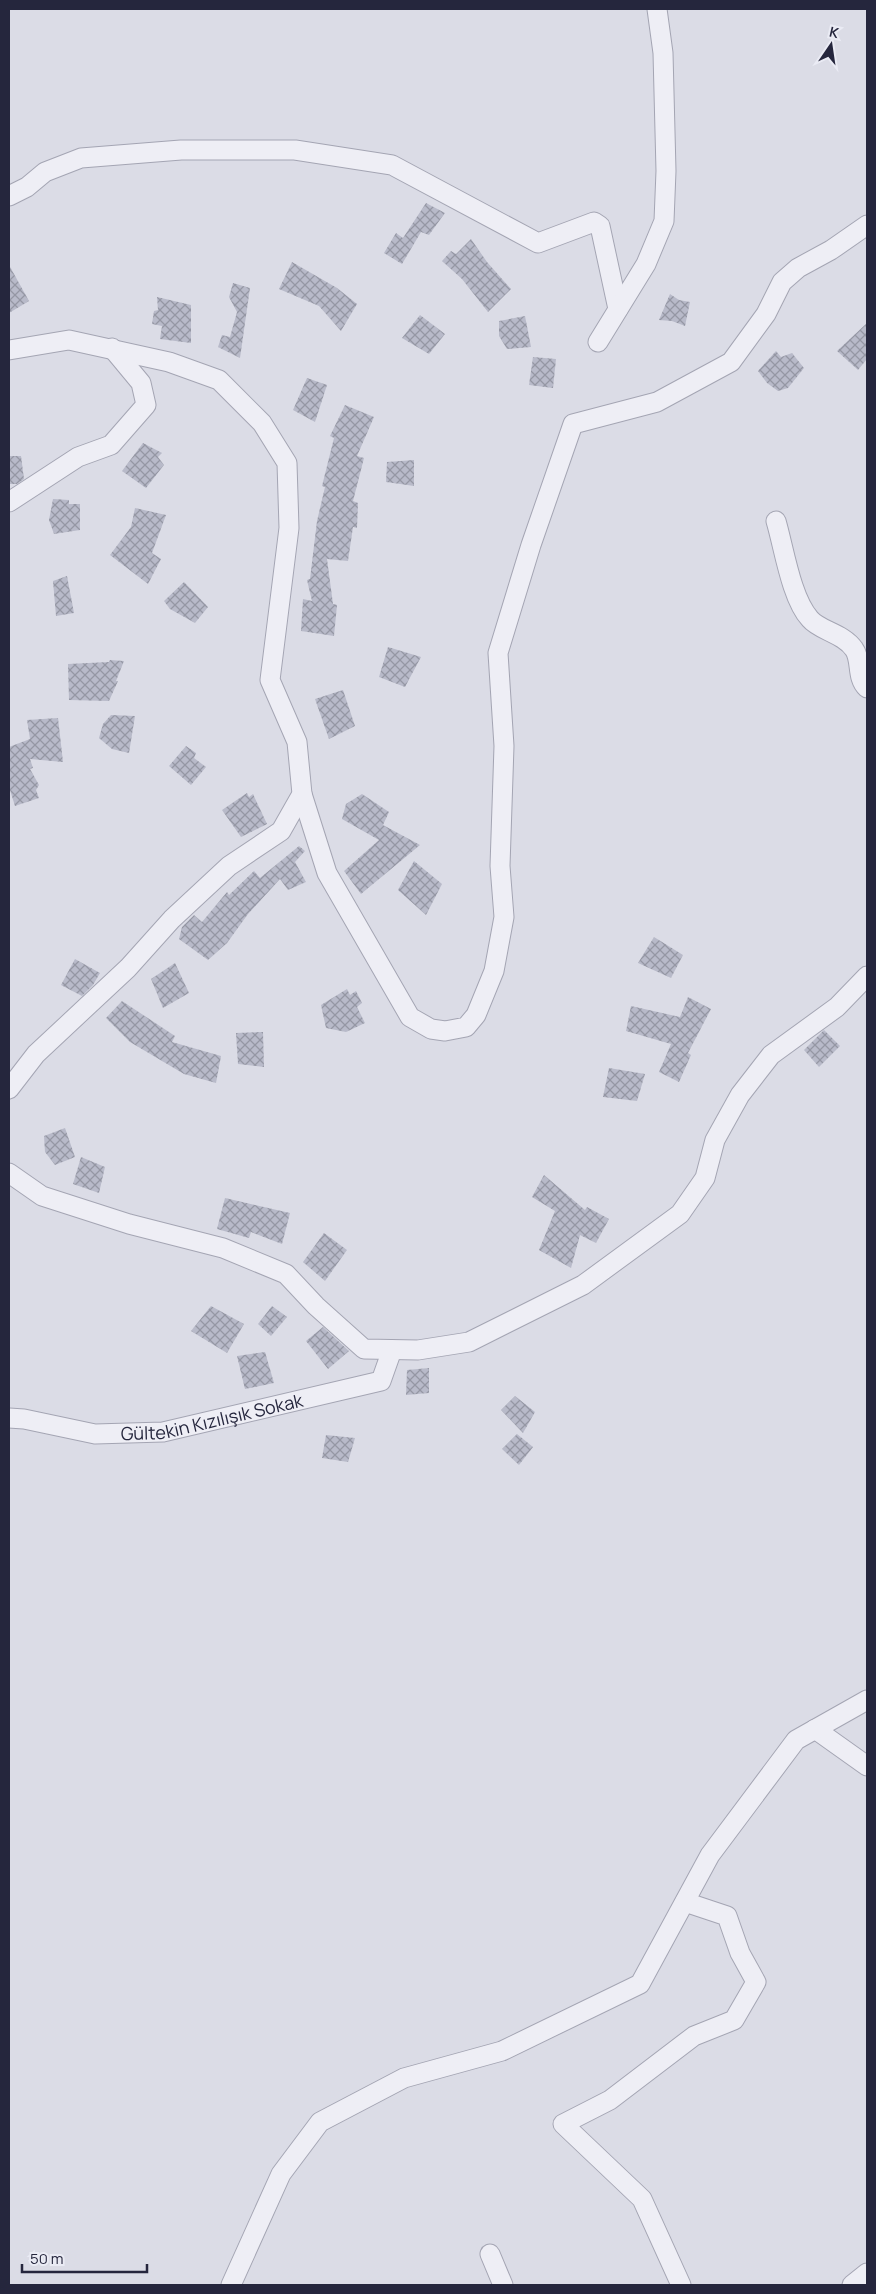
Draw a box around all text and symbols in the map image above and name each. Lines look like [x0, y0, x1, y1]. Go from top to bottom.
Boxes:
north arrow [806, 20, 856, 70]
text: K [827, 22, 842, 42]
street label: Gültekin Kızılışık Sokak [120, 1387, 306, 1445]
scale bar [22, 2242, 148, 2274]
text: 50 m [30, 2248, 64, 2269]

